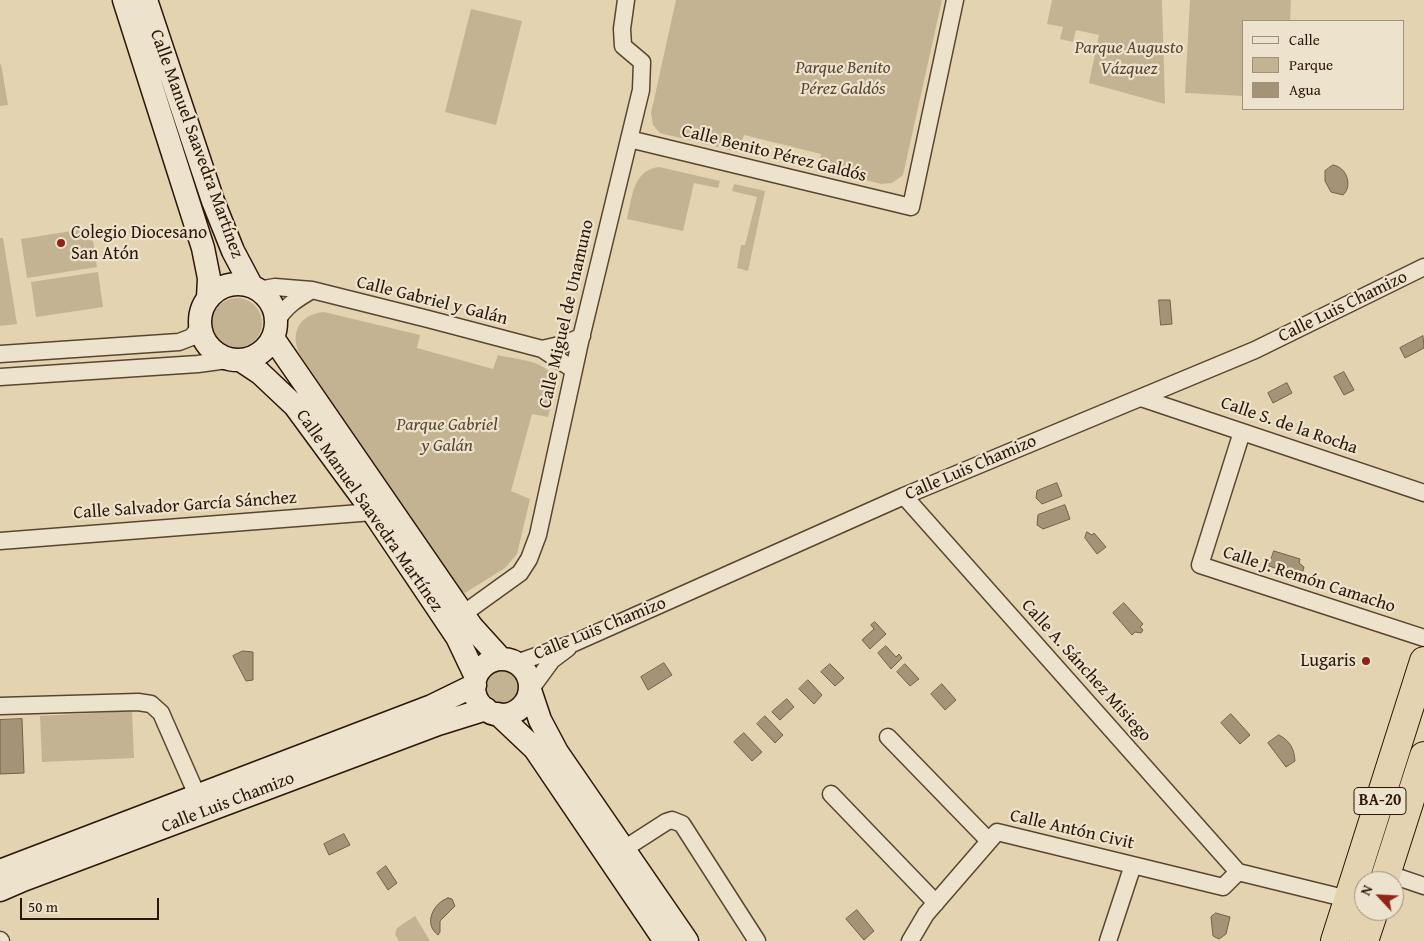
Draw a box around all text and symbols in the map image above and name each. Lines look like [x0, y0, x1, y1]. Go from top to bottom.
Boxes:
legend [1242, 20, 1404, 110]
street label: Calle Manuel Saavedra Martínez [145, 27, 247, 261]
text: Calle [1289, 29, 1320, 50]
park label: Parque Augusto Vázquez [1075, 37, 1183, 80]
text: Parque [1289, 54, 1333, 75]
park label: Parque Benito Pérez Galdós [795, 57, 891, 100]
text: Agua [1289, 79, 1321, 100]
street label: Calle Benito Pérez Galdós [679, 121, 869, 187]
street label: Calle Miguel de Unamuno [535, 218, 599, 410]
place label: Colegio Diocesano San Atón [71, 222, 207, 264]
marker: Colegio Diocesano San Atón [55, 237, 67, 249]
street label: Calle Luis Chamizo [1275, 266, 1411, 348]
street label: Calle Gabriel y Galán [354, 272, 510, 330]
street label: Calle S. de la Rocha [1218, 392, 1360, 460]
street label: Calle Manuel Saavedra Martínez [291, 406, 447, 616]
park label: Parque Gabriel y Galán [396, 414, 498, 456]
street label: Calle Luis Chamizo [902, 431, 1040, 505]
street label: Calle Salvador García Sánchez [73, 487, 297, 525]
street label: Calle J. Remón Camacho [1220, 542, 1398, 618]
street label: Calle Luis Chamizo [531, 593, 669, 665]
street label: Calle A. Sánchez Misiego [1016, 595, 1156, 747]
place label: Lugaris [1300, 650, 1356, 672]
marker: Lugaris [1360, 655, 1372, 667]
street label: Calle Luis Chamizo [158, 768, 298, 838]
road number: BA-20 [1354, 788, 1406, 814]
street label: Calle Antón Civit [1008, 805, 1136, 855]
north arrow [1354, 871, 1404, 921]
text: N [1355, 882, 1377, 899]
scale bar [22, 888, 161, 920]
text: 50 m [28, 896, 58, 917]

